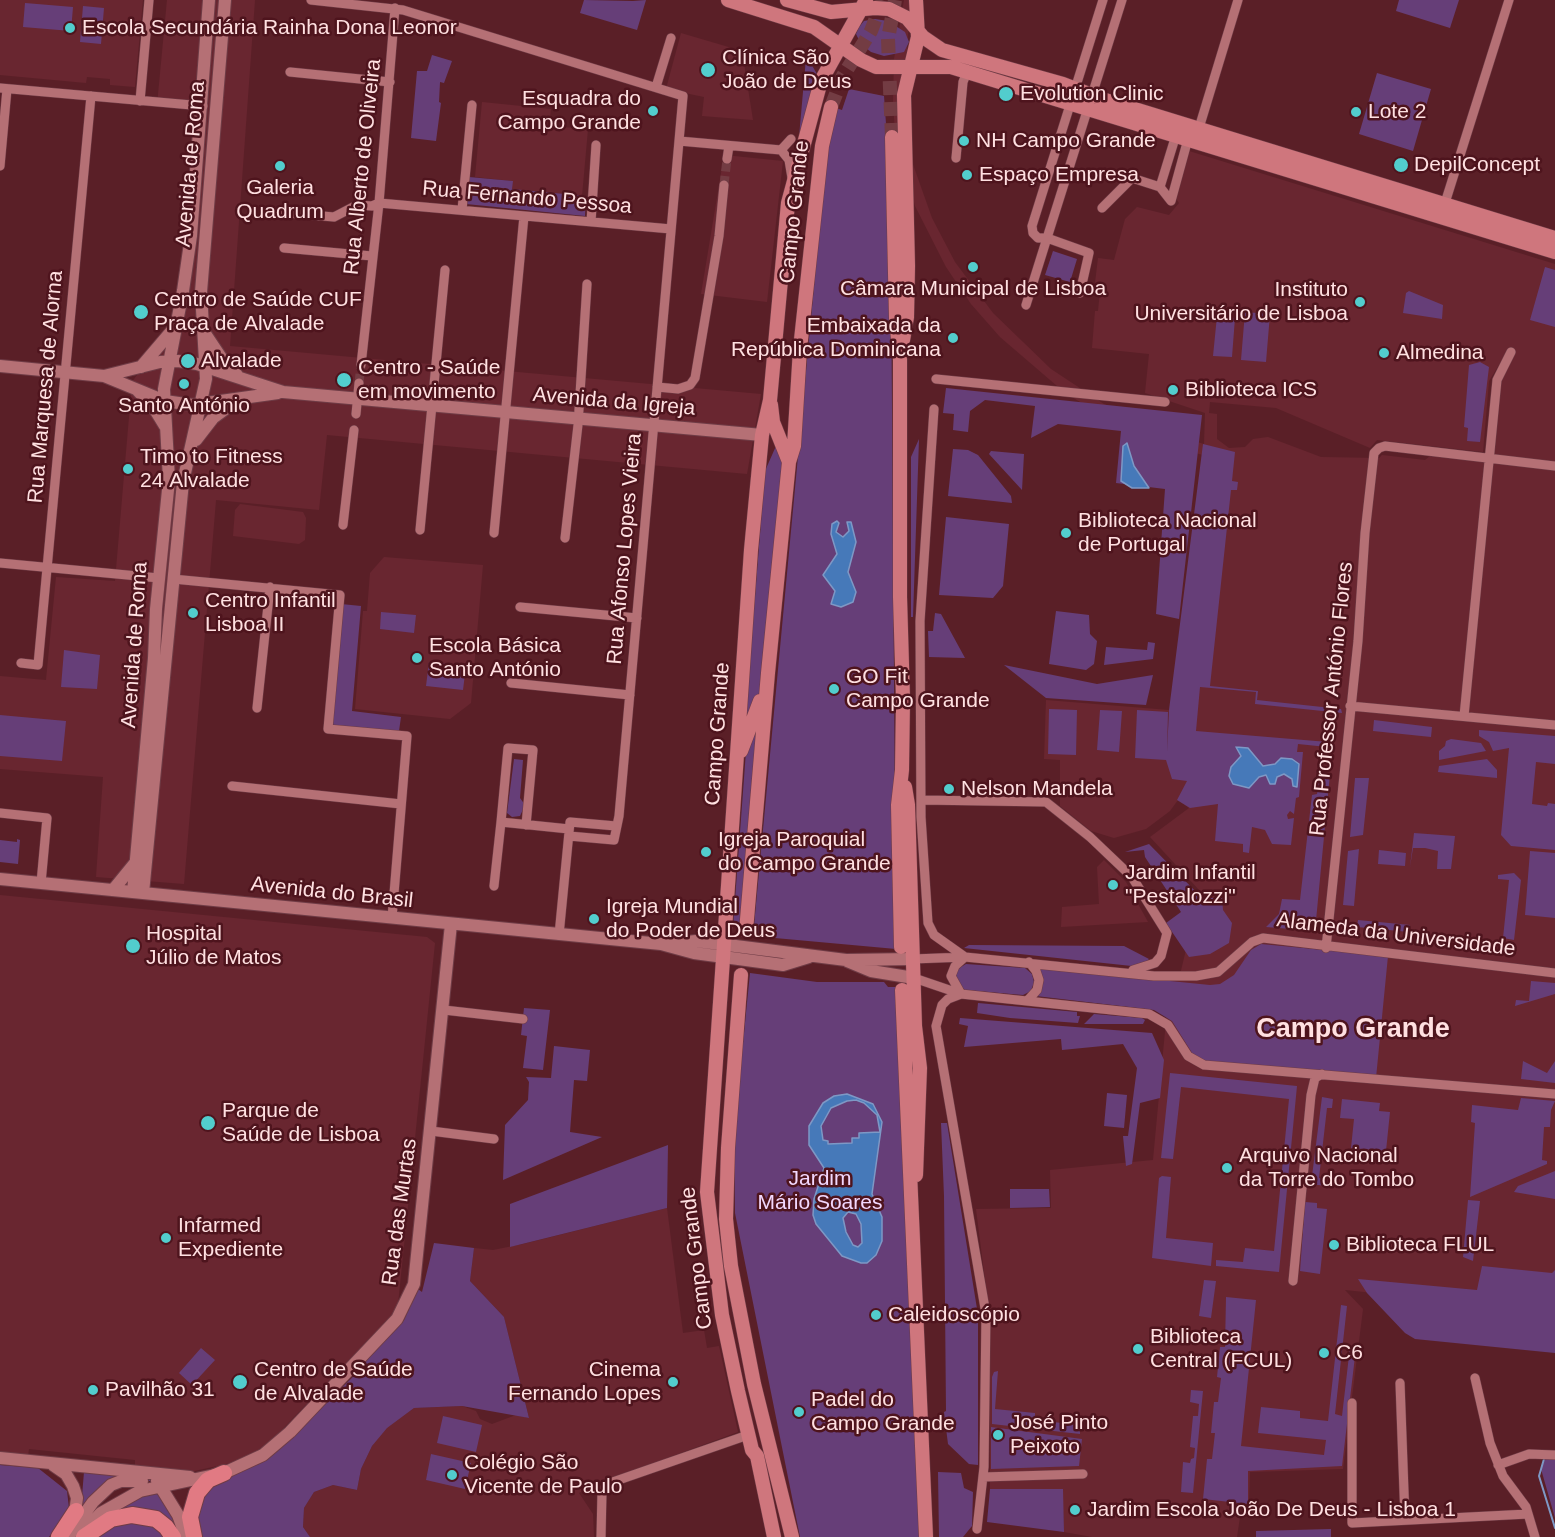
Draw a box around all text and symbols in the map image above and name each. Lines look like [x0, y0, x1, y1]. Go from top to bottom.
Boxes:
place label: Escola Secundária Rainha Dona Leonor [82, 15, 457, 41]
marker: Escola Secundária Rainha Dona Leonor [63, 21, 77, 35]
place label: Clínica São João de Deus [722, 45, 852, 95]
street label: Rua Alberto de Oliveira [339, 58, 387, 276]
marker: Clínica São João de Deus [699, 61, 717, 79]
street label: Avenida de Roma [171, 80, 211, 248]
place label: Evolution Clinic [1020, 81, 1164, 107]
marker: Evolution Clinic [997, 85, 1015, 103]
place label: Esquadra do Campo Grande [497, 86, 641, 136]
place label: Lote 2 [1368, 99, 1426, 125]
marker: Esquadra do Campo Grande [646, 104, 660, 118]
marker: Lote 2 [1349, 105, 1363, 119]
place label: NH Campo Grande [976, 128, 1156, 154]
marker: NH Campo Grande [957, 134, 971, 148]
street label: Campo Grande [775, 139, 815, 285]
place label: DepilConcept [1414, 152, 1540, 178]
marker: DepilConcept [1392, 156, 1410, 174]
marker: Galeria Quadrum [273, 159, 287, 173]
place label: Espaço Empresa [979, 162, 1139, 188]
marker: Espaço Empresa [960, 168, 974, 182]
place label: Galeria Quadrum [236, 175, 324, 225]
street label: Rua Fernando Pessoa [421, 176, 633, 220]
marker: Câmara Municipal de Lisboa [966, 260, 980, 274]
street label: Rua Marquesa de Alorna [23, 270, 69, 504]
place label: Câmara Municipal de Lisboa [840, 276, 1106, 302]
place label: Instituto Universitário de Lisboa [1134, 277, 1348, 327]
place label: Centro de Saúde CUF Praça de Alvalade [154, 287, 362, 337]
marker: Instituto Universitário de Lisboa [1353, 295, 1367, 309]
marker: Centro de Saúde CUF Praça de Alvalade [132, 303, 150, 321]
place label: Embaixada da República Dominicana [731, 313, 941, 363]
marker: Embaixada da República Dominicana [946, 331, 960, 345]
place label: Almedina [1396, 340, 1484, 366]
marker: Almedina [1377, 346, 1391, 360]
place label: Alvalade [201, 348, 282, 374]
marker: Alvalade [179, 352, 197, 370]
place label: Centro - Saúde em movimento [358, 355, 500, 405]
marker: Centro - Saúde em movimento [335, 371, 353, 389]
marker: Santo António [177, 377, 191, 391]
place label: Biblioteca ICS [1185, 377, 1317, 403]
street label: Avenida da Igreja [532, 382, 696, 422]
marker: Biblioteca ICS [1166, 383, 1180, 397]
place label: Santo António [118, 393, 250, 419]
street label: Rua Afonso Lopes Vieira [602, 432, 648, 666]
place label: Timo to Fitness 24 Alvalade [140, 444, 283, 494]
marker: Timo to Fitness 24 Alvalade [121, 462, 135, 476]
place label: Biblioteca Nacional de Portugal [1078, 508, 1257, 558]
marker: Biblioteca Nacional de Portugal [1059, 526, 1073, 540]
street label: Avenida de Roma [117, 561, 153, 729]
street label: Rua Professor António Flores [1305, 561, 1359, 837]
place label: Centro Infantil Lisboa II [205, 588, 336, 638]
marker: Centro Infantil Lisboa II [186, 606, 200, 620]
place label: Escola Básica Santo António [429, 633, 561, 683]
marker: Escola Básica Santo António [410, 651, 424, 665]
street label: Campo Grande [700, 662, 736, 806]
place label: GO Fit Campo Grande [846, 664, 990, 714]
marker: GO Fit Campo Grande [827, 682, 841, 696]
place label: Nelson Mandela [961, 776, 1113, 802]
marker: Nelson Mandela [942, 782, 956, 796]
place label: Igreja Paroquial do Campo Grande [718, 827, 891, 877]
marker: Igreja Paroquial do Campo Grande [699, 845, 713, 859]
place label: Jardim Infantil "Pestalozzi" [1125, 860, 1256, 910]
street label: Avenida do Brasil [250, 872, 414, 914]
marker: Jardim Infantil "Pestalozzi" [1106, 878, 1120, 892]
place label: Igreja Mundial do Poder de Deus [606, 894, 775, 944]
street label: Alameda da Universidade [1275, 908, 1517, 962]
marker: Igreja Mundial do Poder de Deus [587, 912, 601, 926]
place label: Hospital Júlio de Matos [146, 921, 281, 971]
marker: Hospital Júlio de Matos [124, 937, 142, 955]
district label: Campo Grande [1256, 1014, 1450, 1046]
place label: Parque de Saúde de Lisboa [222, 1098, 380, 1148]
marker: Parque de Saúde de Lisboa [199, 1114, 217, 1132]
street label: Rua das Murtas [377, 1137, 423, 1287]
place label: Arquivo Nacional da Torre do Tombo [1239, 1143, 1414, 1193]
marker: Arquivo Nacional da Torre do Tombo [1220, 1161, 1234, 1175]
park label: Jardim Mário Soares [758, 1166, 882, 1216]
street label: Campo Grande [676, 1185, 718, 1331]
place label: Infarmed Expediente [178, 1213, 283, 1263]
marker: Infarmed Expediente [159, 1231, 173, 1245]
place label: Biblioteca FLUL [1346, 1232, 1494, 1258]
marker: Biblioteca FLUL [1327, 1238, 1341, 1252]
place label: Caleidoscópio [888, 1302, 1020, 1328]
marker: Caleidoscópio [869, 1308, 883, 1322]
place label: Biblioteca Central (FCUL) [1150, 1324, 1292, 1374]
place label: C6 [1336, 1340, 1363, 1366]
marker: Biblioteca Central (FCUL) [1131, 1342, 1145, 1356]
marker: C6 [1317, 1346, 1331, 1360]
place label: Centro de Saúde de Alvalade [254, 1357, 413, 1407]
place label: Cinema Fernando Lopes [508, 1357, 661, 1407]
marker: Centro de Saúde de Alvalade [231, 1373, 249, 1391]
marker: Cinema Fernando Lopes [666, 1375, 680, 1389]
place label: Pavilhão 31 [105, 1377, 215, 1403]
marker: Pavilhão 31 [86, 1383, 100, 1397]
place label: Padel do Campo Grande [811, 1387, 955, 1437]
marker: Padel do Campo Grande [792, 1405, 806, 1419]
place label: José Pinto Peixoto [1010, 1410, 1108, 1460]
marker: José Pinto Peixoto [991, 1428, 1005, 1442]
place label: Colégio São Vicente de Paulo [464, 1450, 622, 1500]
marker: Colégio São Vicente de Paulo [445, 1468, 459, 1482]
place label: Jardim Escola João De Deus - Lisboa 1 [1087, 1497, 1456, 1523]
marker: Jardim Escola João De Deus - Lisboa 1 [1068, 1503, 1082, 1517]

